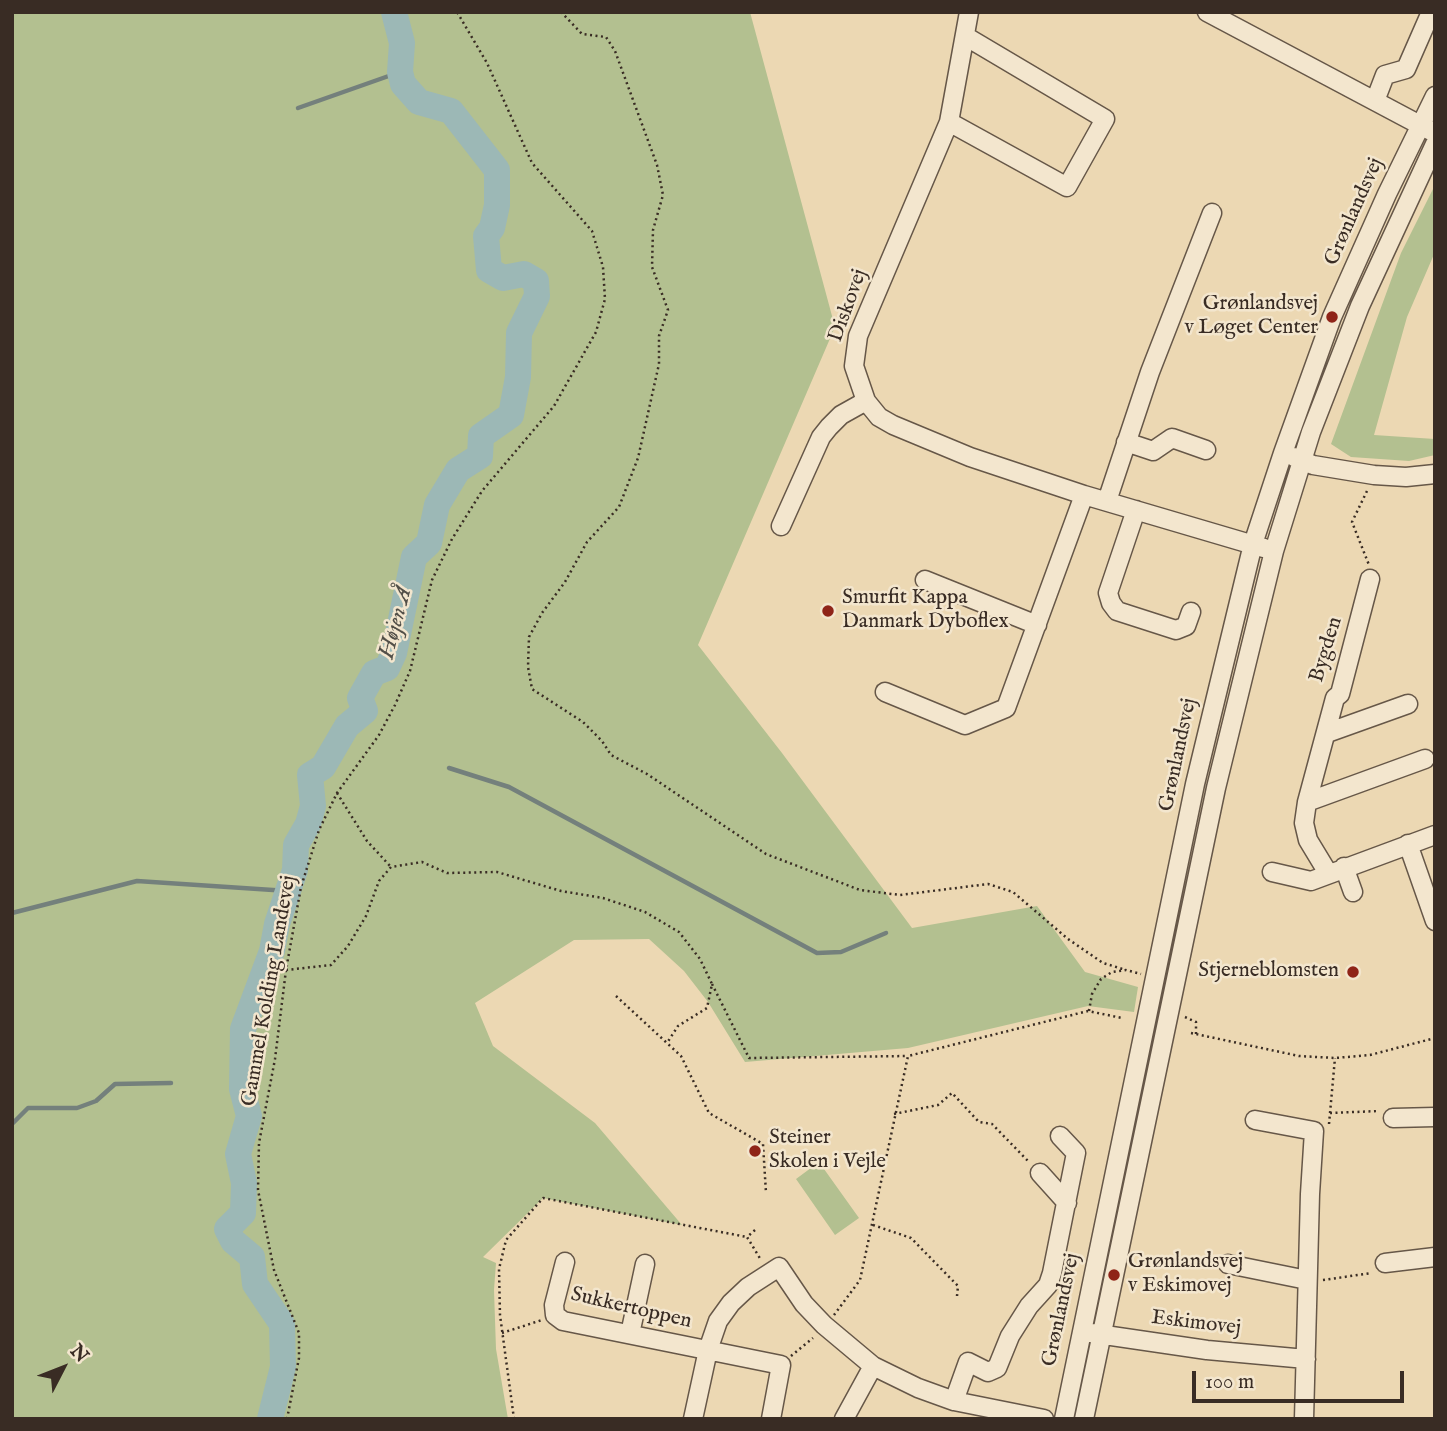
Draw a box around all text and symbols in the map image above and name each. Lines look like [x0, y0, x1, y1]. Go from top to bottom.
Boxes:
street label: Grønlandsvej [1320, 154, 1390, 270]
street label: Diskovej [824, 266, 874, 346]
place label: Grønlandsvej v Løget Center [1184, 292, 1318, 342]
marker: Grønlandsvej v Løget Center [1324, 309, 1340, 325]
water label: Højen Å [374, 584, 420, 662]
place label: Smurfit Kappa Danmark Dyboflex [842, 586, 1009, 636]
marker: Smurfit Kappa Danmark Dyboflex [820, 603, 836, 619]
street label: Bygden [1305, 614, 1349, 686]
street label: Grønlandsvej [1155, 696, 1203, 814]
street label: Gammel Kolding Landevej [237, 874, 303, 1108]
place label: Stjerneblomsten [1198, 959, 1339, 985]
marker: Stjerneblomsten [1345, 964, 1361, 980]
place label: Steiner Skolen i Vejle [769, 1126, 886, 1176]
marker: Steiner Skolen i Vejle [747, 1143, 763, 1159]
place label: Grønlandsvej v Eskimovej [1128, 1250, 1243, 1300]
street label: Grønlandsvej [1038, 1251, 1086, 1369]
marker: Grønlandsvej v Eskimovej [1106, 1267, 1122, 1283]
street label: Sukkertoppen [568, 1283, 694, 1335]
street label: Eskimovej [1150, 1306, 1242, 1342]
north arrow [28, 1333, 98, 1403]
text: N [64, 1340, 93, 1368]
scale bar [1195, 1358, 1407, 1402]
text: 100 m [1205, 1369, 1254, 1396]

